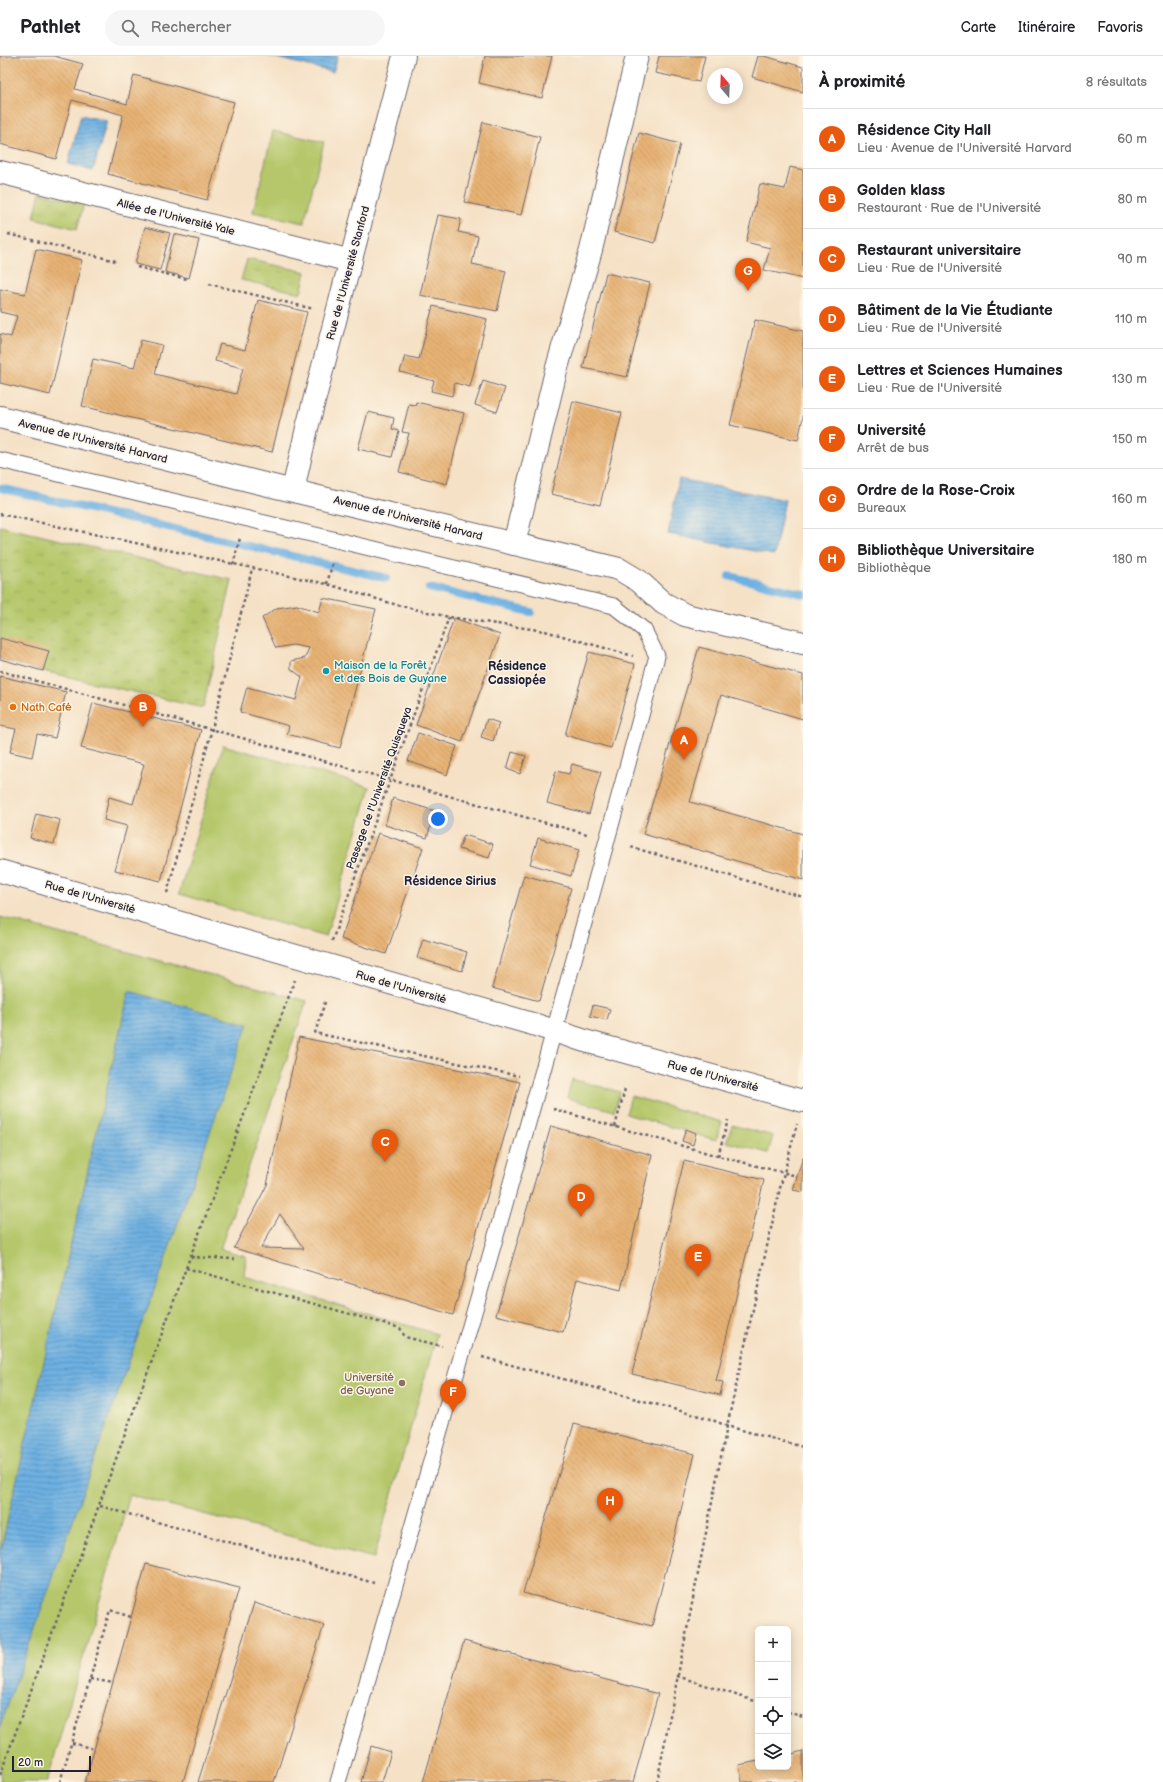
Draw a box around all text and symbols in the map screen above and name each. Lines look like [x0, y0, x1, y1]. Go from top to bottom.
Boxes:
search box [105, 10, 385, 46]
text: Pathlet [20, 16, 81, 39]
icon: search [119, 17, 141, 39]
text: Rechercher [151, 18, 231, 37]
text: Carte [961, 19, 996, 36]
text: Itinéraire [1018, 19, 1075, 36]
text: Favoris [1097, 19, 1143, 36]
north arrow [707, 68, 743, 104]
text: À proximité [819, 72, 905, 92]
text: 8 résultats [1086, 74, 1147, 90]
text: Résidence City Hall [857, 121, 991, 140]
text: A [828, 131, 836, 147]
text: 60 m [1117, 131, 1147, 147]
text: Lieu · Avenue de l'Université Harvard [857, 140, 1072, 156]
text: Golden klass [857, 181, 945, 200]
text: B [827, 191, 837, 207]
text: 80 m [1118, 191, 1147, 207]
street label: Allée de l'Université Yale [116, 196, 237, 238]
text: Restaurant · Rue de l'Université [857, 200, 1041, 216]
street label: Rue de l'Université Stanford [324, 205, 372, 341]
text: Restaurant universitaire [857, 241, 1021, 260]
text: C [827, 251, 837, 267]
text: 90 m [1118, 251, 1147, 267]
pin: G [735, 258, 761, 291]
text: Lieu · Rue de l'Université [857, 260, 1002, 276]
text: Bâtiment de la Vie Étudiante [857, 301, 1053, 320]
text: D [827, 311, 837, 327]
text: 110 m [1115, 311, 1147, 327]
text: Lieu · Rue de l'Université [857, 320, 1002, 336]
text: Lettres et Sciences Humaines [857, 361, 1063, 380]
text: E [828, 371, 836, 387]
text: 130 m [1112, 371, 1147, 387]
text: Lieu · Rue de l'Université [857, 380, 1002, 396]
street label: Avenue de l'Université Harvard [17, 416, 169, 466]
text: Université [857, 421, 926, 440]
text: F [828, 431, 836, 447]
text: 150 m [1113, 431, 1147, 447]
text: Arrêt de bus [857, 440, 929, 456]
text: Ordre de la Rose-Croix [857, 481, 1015, 500]
text: G [827, 491, 837, 507]
text: 160 m [1112, 491, 1147, 507]
street label: Avenue de l'Université Harvard [332, 493, 484, 543]
text: Bureaux [857, 500, 906, 516]
text: Bibliothèque Universitaire [857, 541, 1034, 560]
text: H [827, 551, 837, 567]
text: 180 m [1112, 551, 1147, 567]
text: Bibliothèque [857, 560, 931, 576]
place label: Maison de la Forêt et des Bois de Guyane [334, 659, 447, 685]
district label: Résidence Cassiopée [488, 659, 546, 688]
marker: Maison de la Forêt et des Bois de Guyane [321, 666, 331, 676]
pin: B [130, 694, 156, 727]
place label: Nath Café [21, 701, 72, 714]
marker: Nath Café [8, 702, 18, 712]
street label: Passage de l'Université Quisqueya [344, 705, 414, 871]
pin: A [671, 727, 697, 760]
your location [428, 809, 448, 829]
district label: Résidence Sirius [404, 874, 496, 889]
street label: Rue de l'Université [43, 878, 137, 916]
street label: Rue de l'Université [354, 968, 448, 1006]
street label: Rue de l'Université [666, 1058, 760, 1095]
pin: C [372, 1129, 398, 1162]
pin: D [568, 1184, 594, 1217]
pin: E [685, 1244, 711, 1277]
place label: Université de Guyane [340, 1371, 394, 1397]
marker: Université de Guyane [397, 1378, 407, 1388]
pin: F [440, 1379, 466, 1412]
pin: H [597, 1488, 623, 1521]
map controls [755, 1626, 791, 1770]
button: + [755, 1626, 791, 1662]
button: − [755, 1662, 791, 1698]
button: locate [755, 1698, 791, 1734]
button: layers [755, 1734, 791, 1770]
scale bar [12, 1754, 91, 1773]
text: 20 m [18, 1756, 43, 1769]

